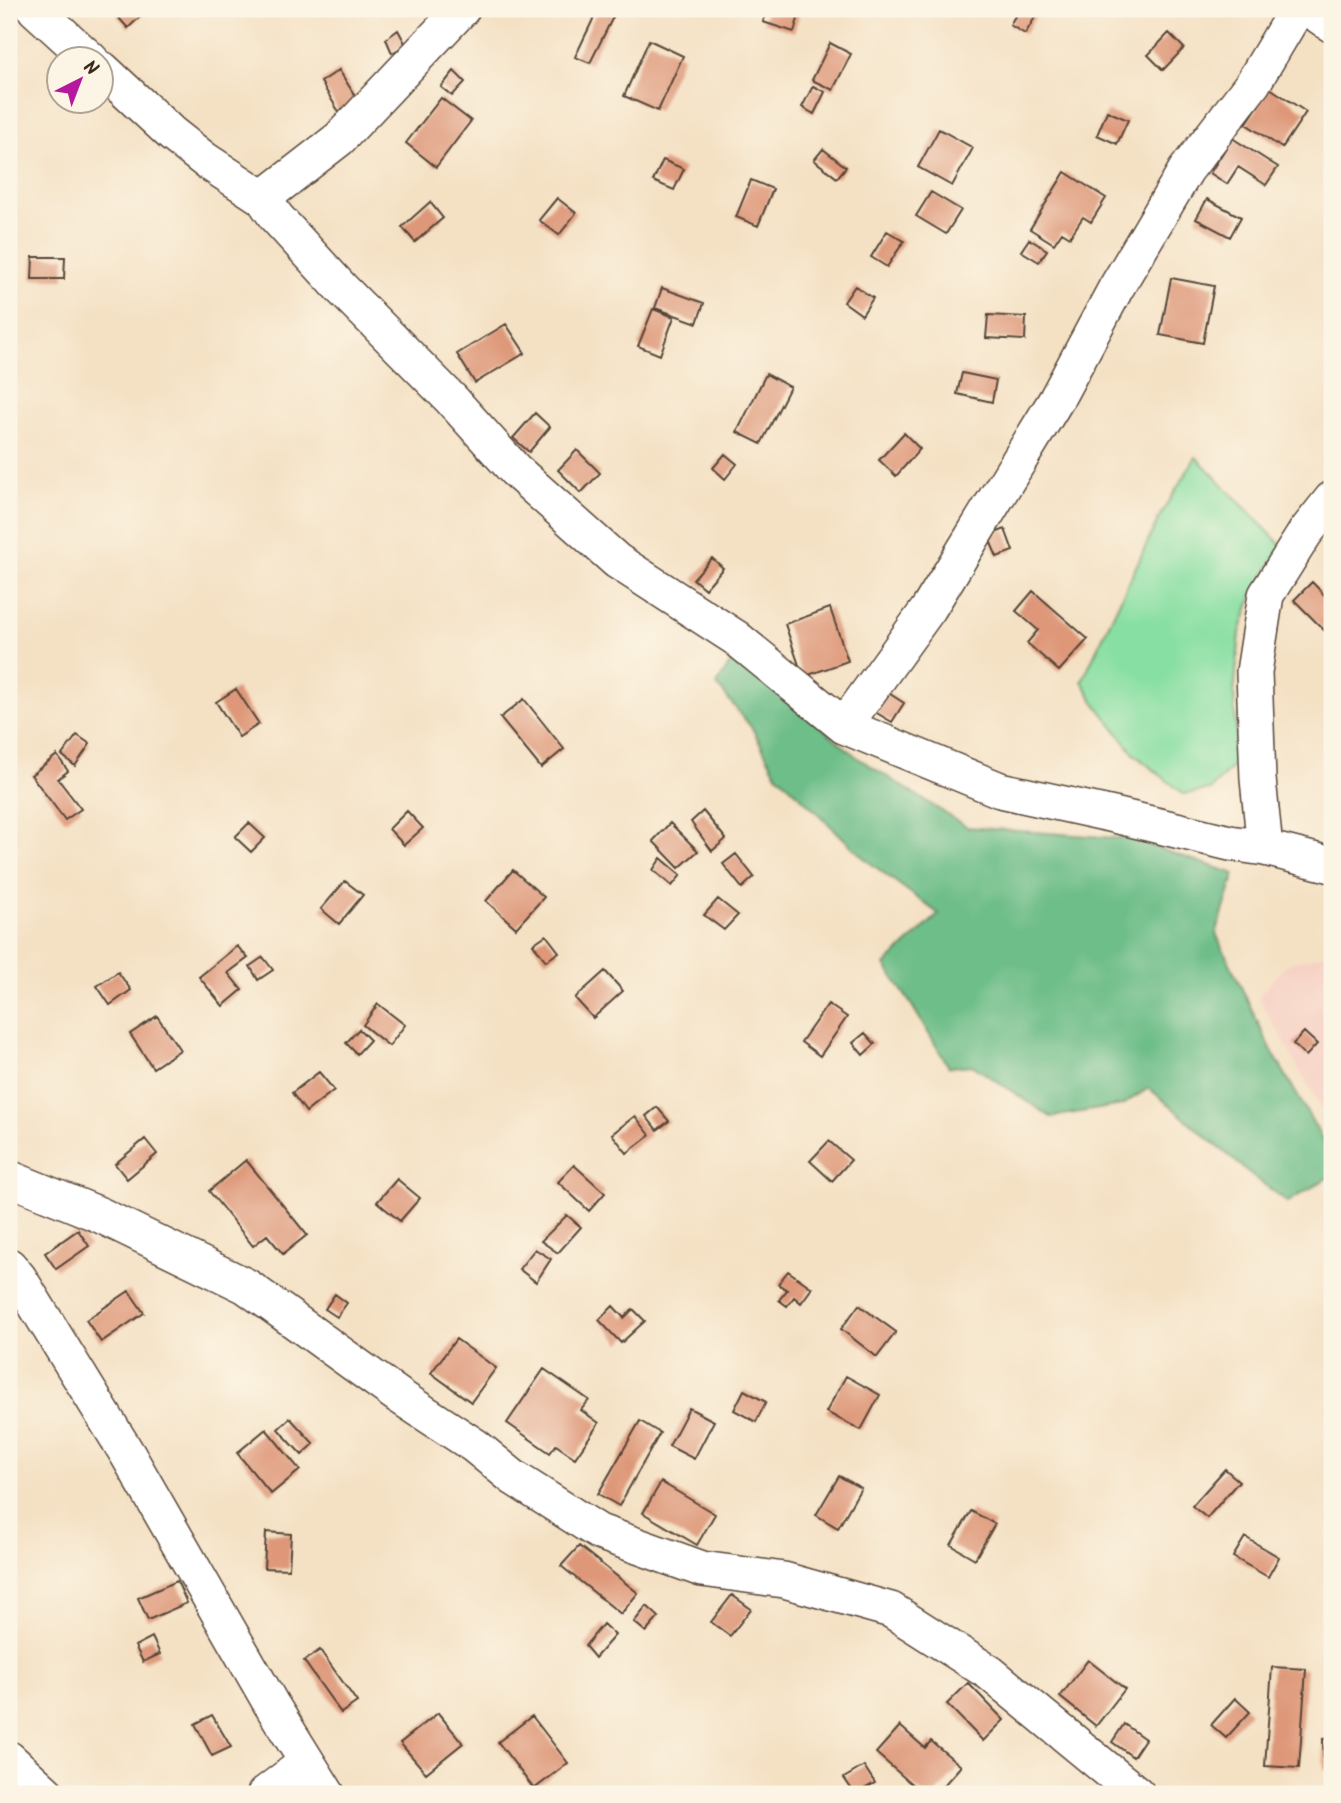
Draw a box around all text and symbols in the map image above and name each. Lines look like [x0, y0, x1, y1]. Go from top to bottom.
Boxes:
north arrow [46, 46, 116, 116]
text: N [76, 54, 105, 84]

